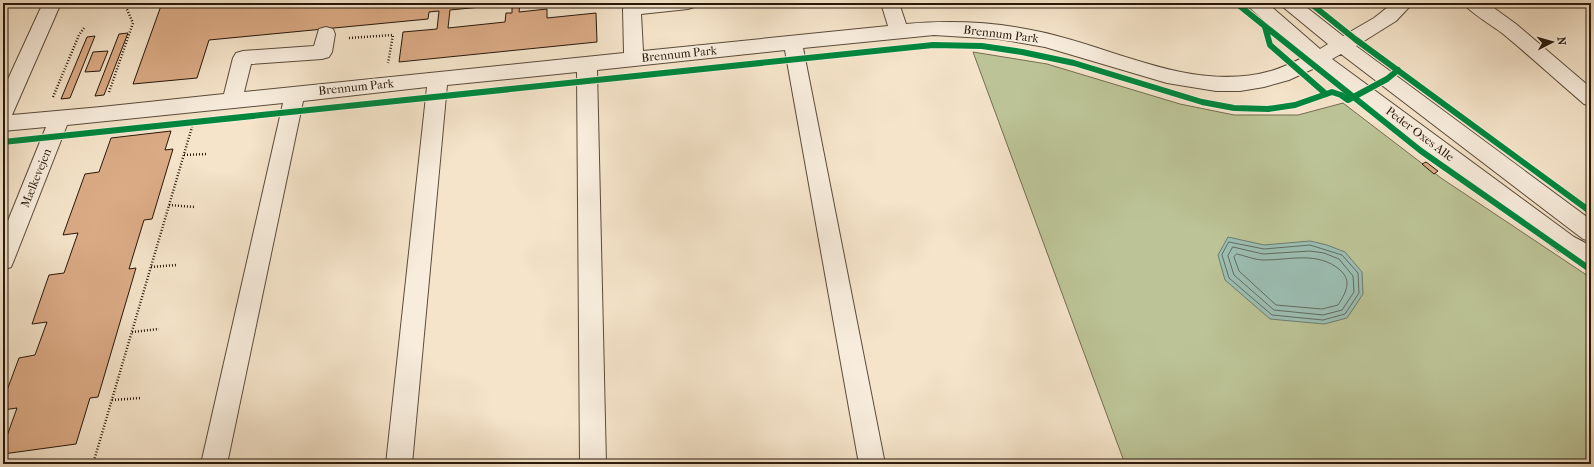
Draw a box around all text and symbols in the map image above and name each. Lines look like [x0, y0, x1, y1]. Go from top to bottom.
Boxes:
street label: Brennum Park [963, 22, 1040, 46]
north arrow [1532, 22, 1572, 62]
text: N [1555, 36, 1568, 46]
street label: Brennum Park [641, 43, 718, 65]
street label: Brennum Park [318, 76, 395, 98]
street label: Peder Oxes Alle [1383, 104, 1457, 164]
street label: Mælkevejen [18, 146, 54, 210]

